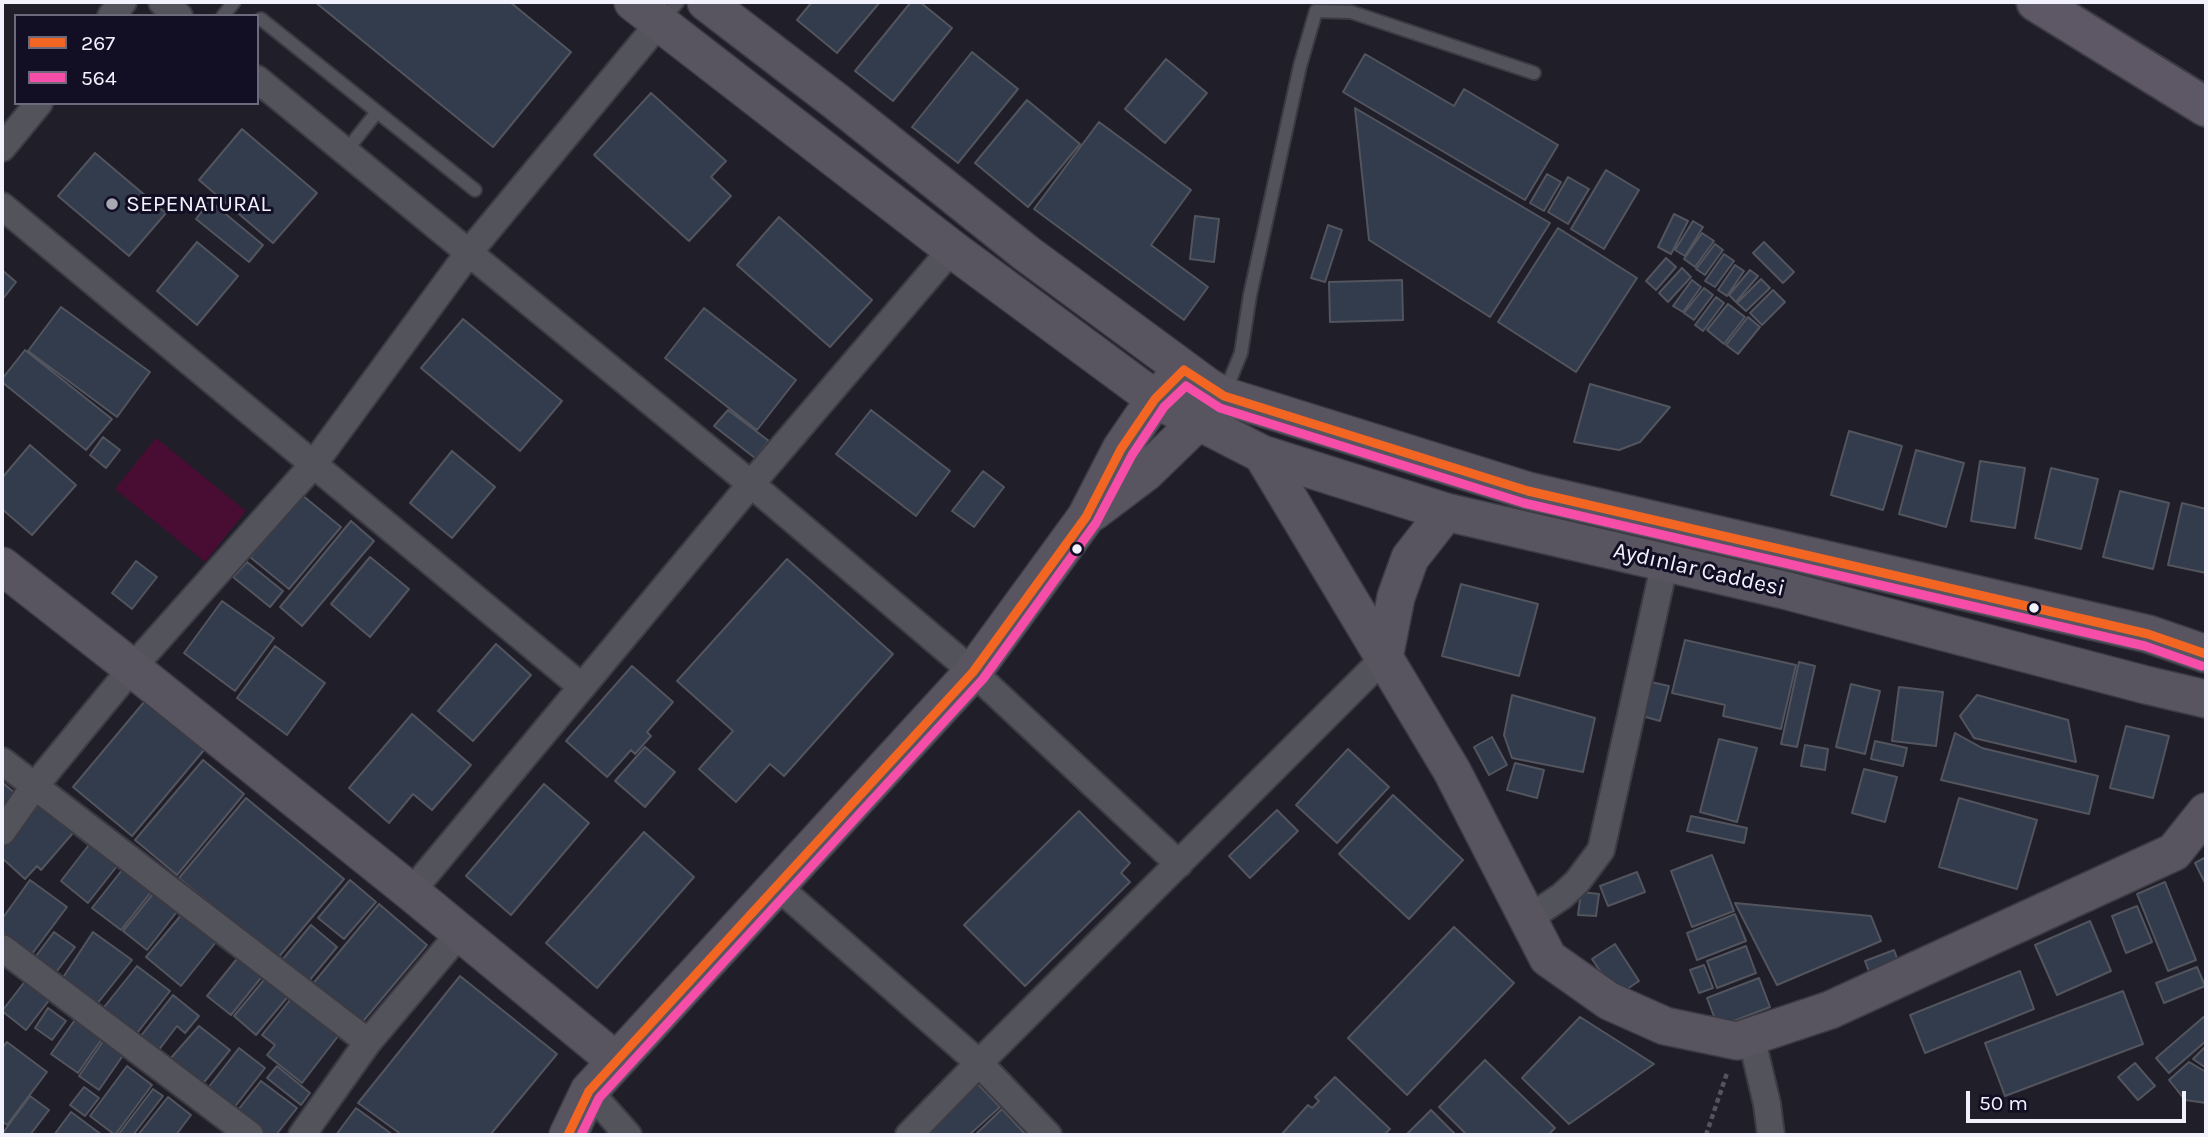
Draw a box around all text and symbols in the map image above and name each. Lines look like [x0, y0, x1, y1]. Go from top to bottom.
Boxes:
legend [14, 14, 259, 105]
text: 267 [81, 31, 115, 55]
text: 564 [81, 66, 117, 90]
place label: SEPENATURAL [126, 190, 271, 218]
marker: SEPENATURAL [104, 196, 120, 212]
street label: Aydınlar Caddesi [1611, 537, 1787, 603]
unlabelled marker [1070, 542, 1084, 556]
unlabelled marker [2027, 601, 2041, 615]
scale bar [1970, 1078, 2190, 1122]
text: 50 m [1979, 1091, 2028, 1115]

